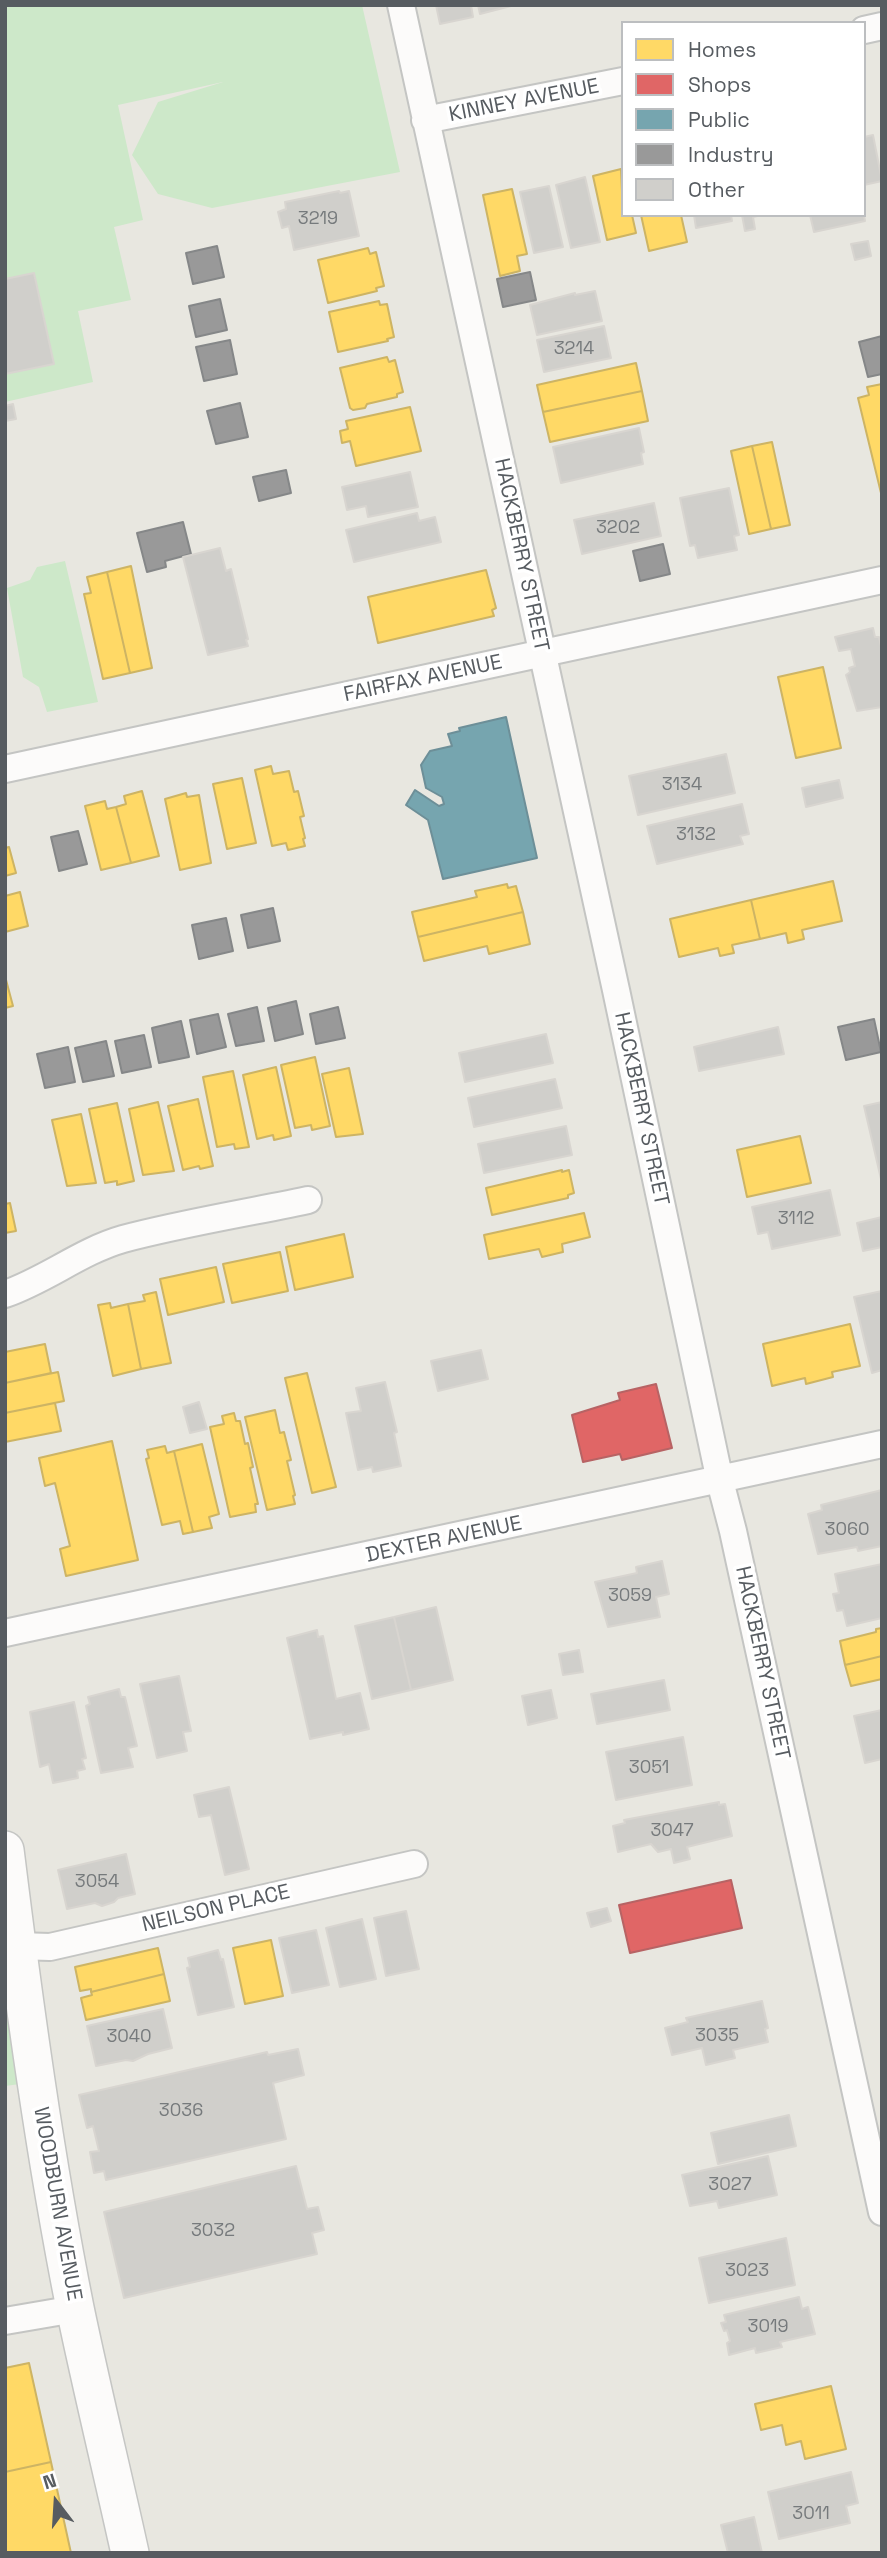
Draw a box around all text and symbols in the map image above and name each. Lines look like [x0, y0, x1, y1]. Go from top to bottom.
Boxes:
legend [621, 21, 866, 217]
text: Homes [688, 36, 756, 63]
text: Shops [688, 71, 751, 98]
street label: KINNEY AVENUE [447, 74, 601, 128]
text: Public [688, 106, 750, 133]
text: Industry [688, 141, 774, 168]
text: Other [688, 176, 745, 203]
house number: 3219 [298, 208, 338, 230]
house number: 3214 [554, 338, 594, 360]
street label: HACKBERRY STREET [488, 456, 554, 654]
house number: 3202 [596, 517, 640, 539]
street label: FAIRFAX AVENUE [342, 650, 504, 708]
house number: 3134 [662, 774, 702, 796]
house number: 3132 [676, 824, 716, 846]
street label: HACKBERRY STREET [608, 1010, 674, 1208]
house number: 3112 [778, 1208, 814, 1230]
street label: DEXTER AVENUE [364, 1511, 524, 1569]
house number: 3060 [825, 1519, 869, 1541]
street label: HACKBERRY STREET [729, 1564, 795, 1762]
house number: 3059 [608, 1585, 652, 1607]
house number: 3051 [629, 1757, 669, 1779]
house number: 3047 [650, 1820, 694, 1842]
house number: 3054 [75, 1871, 119, 1893]
street label: NEILSON PLACE [140, 1880, 292, 1938]
house number: 3035 [695, 2025, 739, 2047]
house number: 3040 [106, 2026, 152, 2048]
house number: 3036 [159, 2100, 203, 2122]
street label: WOODBURN AVENUE [28, 2105, 86, 2303]
house number: 3027 [708, 2174, 752, 2196]
house number: 3032 [191, 2220, 235, 2242]
house number: 3023 [725, 2260, 769, 2282]
house number: 3019 [748, 2316, 788, 2338]
north arrow [21, 2467, 91, 2537]
text: N [40, 2468, 59, 2495]
house number: 3011 [792, 2503, 830, 2525]

